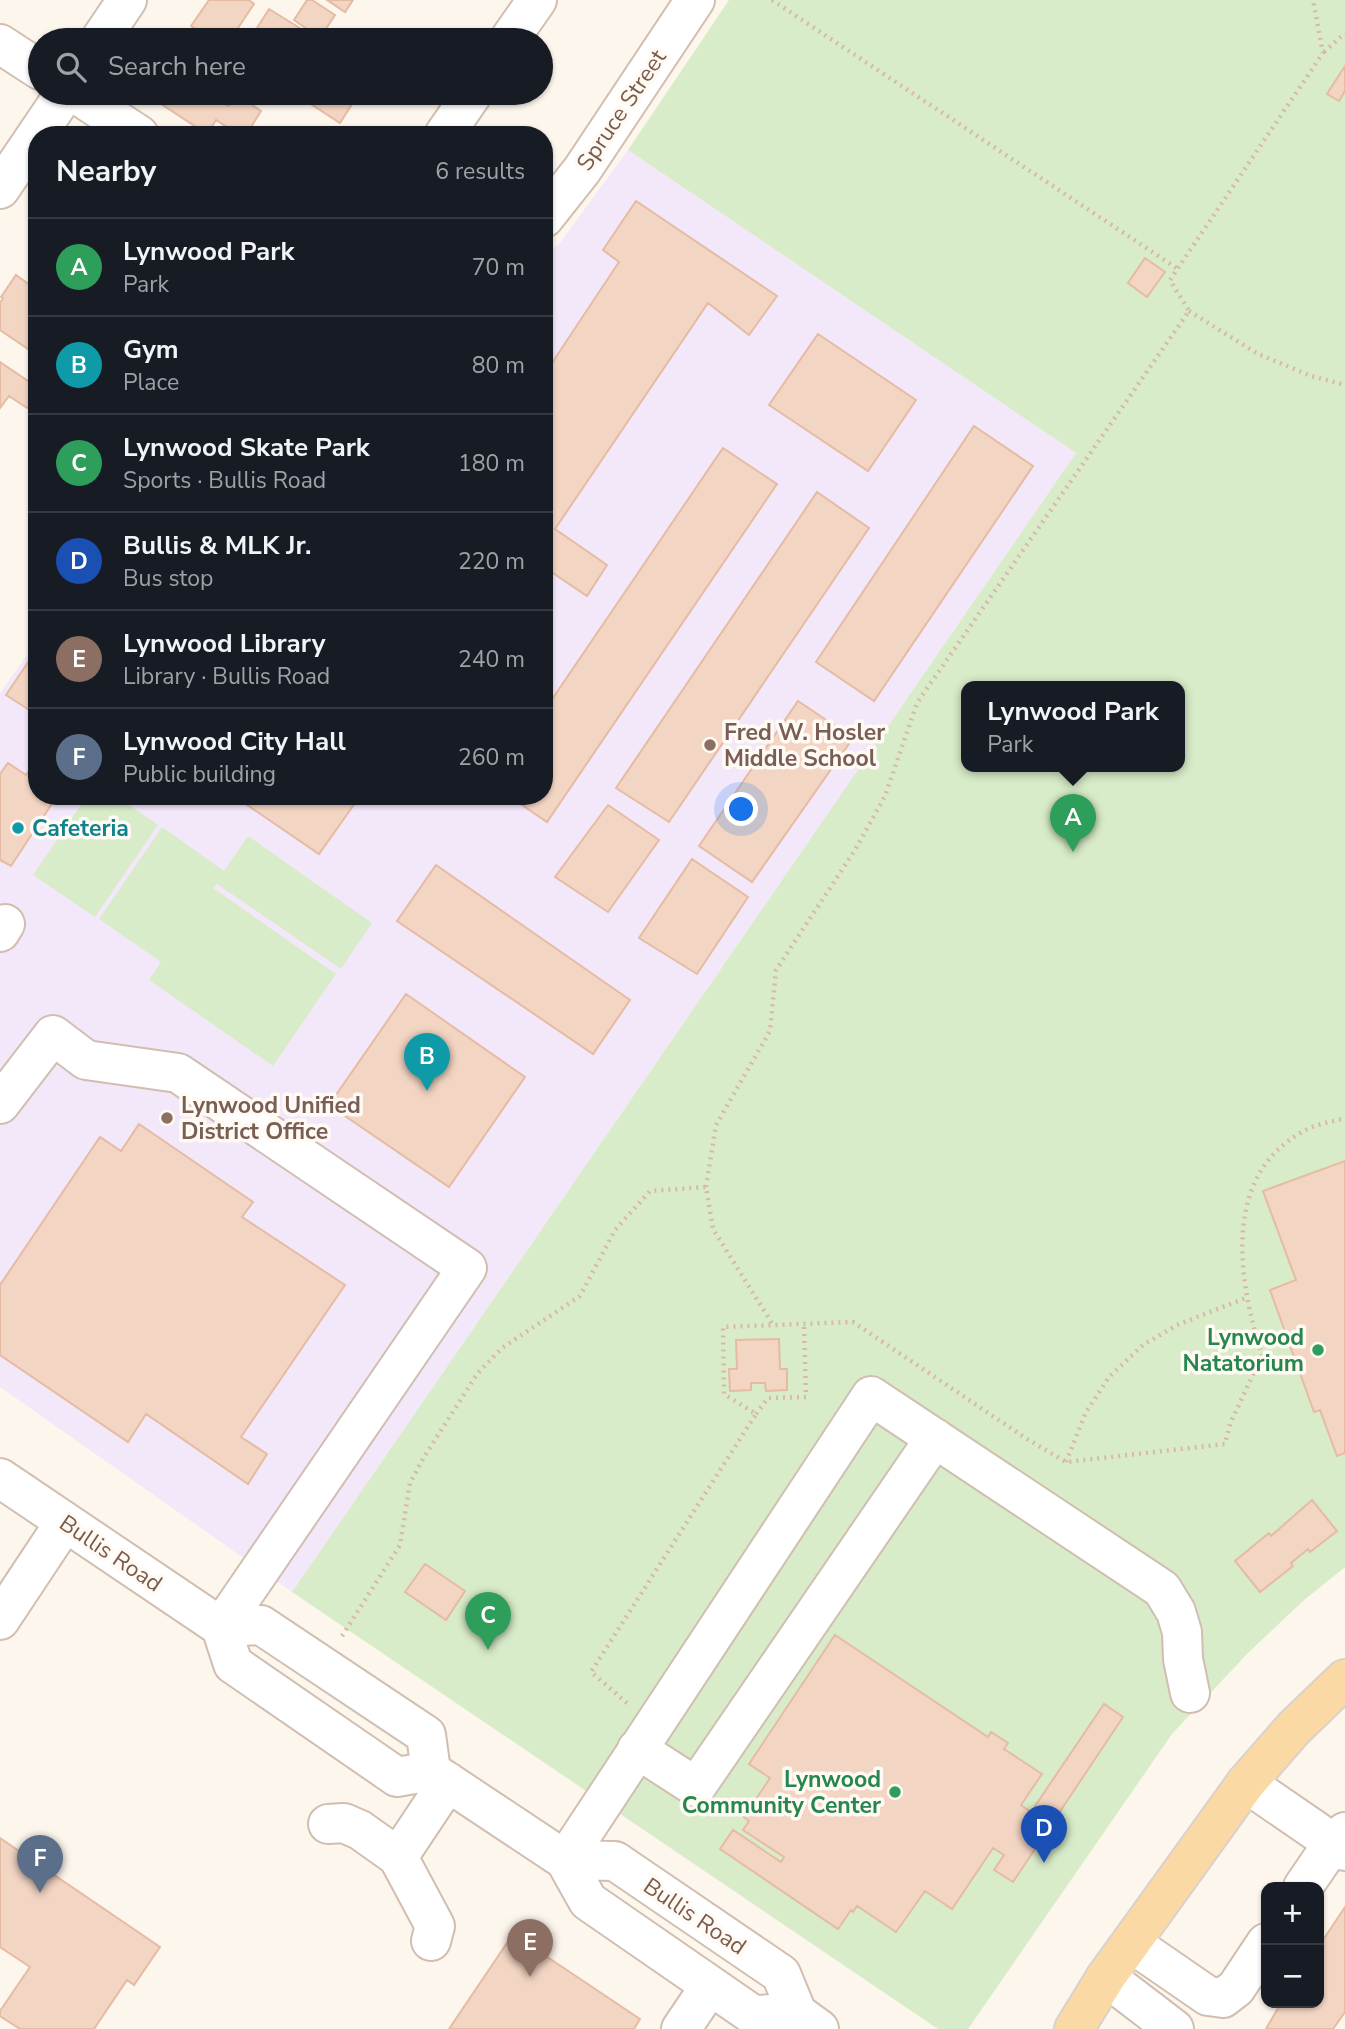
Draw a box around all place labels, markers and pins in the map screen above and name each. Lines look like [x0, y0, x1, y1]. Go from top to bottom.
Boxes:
place label: Fred W. Hosler Middle School [724, 717, 885, 774]
marker: Fred W. Hosler Middle School [702, 737, 718, 753]
pin: A [1050, 794, 1096, 852]
place label: Cafeteria [32, 813, 129, 844]
marker: Cafeteria [10, 820, 26, 836]
pin: B [404, 1033, 450, 1091]
place label: Lynwood Unified District Office [181, 1090, 361, 1147]
marker: Lynwood Unified District Office [159, 1110, 175, 1126]
place label: Lynwood Natatorium [1182, 1322, 1304, 1379]
marker: Lynwood Natatorium [1310, 1342, 1326, 1358]
pin: C [465, 1592, 511, 1650]
place label: Lynwood Community Center [682, 1764, 881, 1821]
marker: Lynwood Community Center [887, 1784, 903, 1800]
pin: D [1021, 1805, 1067, 1863]
pin: F [17, 1835, 63, 1893]
pin: E [507, 1919, 553, 1977]

